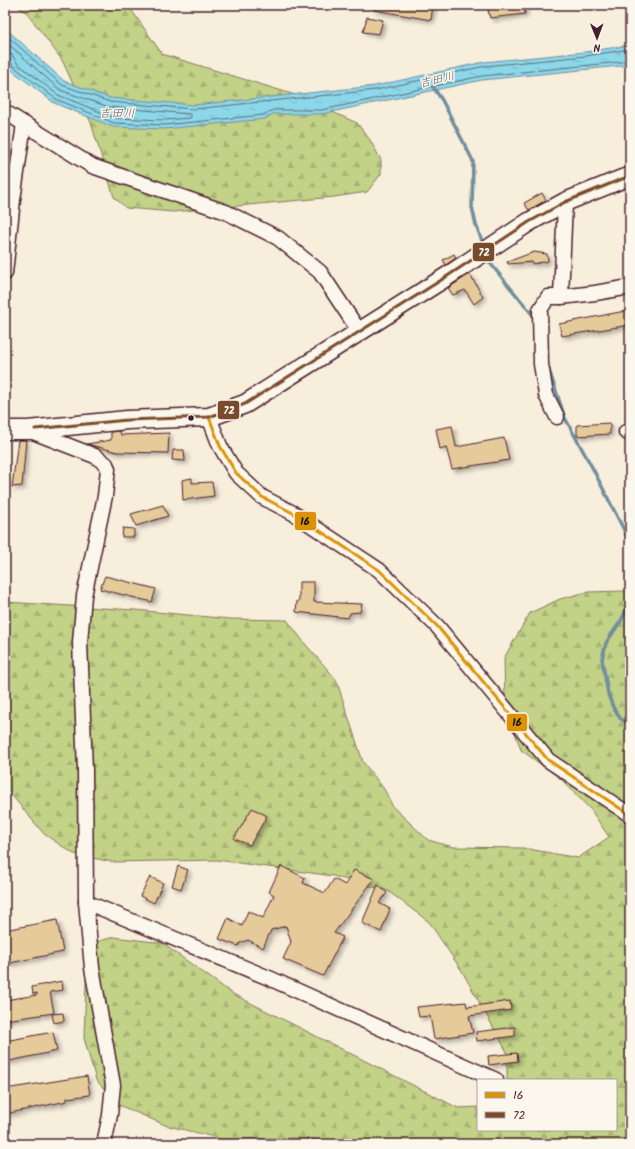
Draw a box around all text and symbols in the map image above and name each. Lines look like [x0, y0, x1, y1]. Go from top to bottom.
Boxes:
north arrow [577, 18, 617, 58]
text: N [593, 38, 601, 56]
water label: 吉田川 [417, 67, 457, 93]
water label: 吉田川 [99, 104, 135, 123]
line badge: 72 [472, 242, 495, 262]
text: 72 [478, 244, 490, 262]
line badge: 72 [217, 400, 240, 420]
text: 72 [223, 402, 235, 420]
unlabelled marker [186, 413, 196, 423]
line badge: 16 [294, 511, 317, 531]
text: 16 [300, 513, 310, 531]
line badge: 16 [506, 713, 528, 732]
text: 16 [512, 714, 522, 732]
legend [477, 1079, 617, 1131]
text: 16 [513, 1086, 523, 1105]
text: 72 [513, 1106, 526, 1125]

